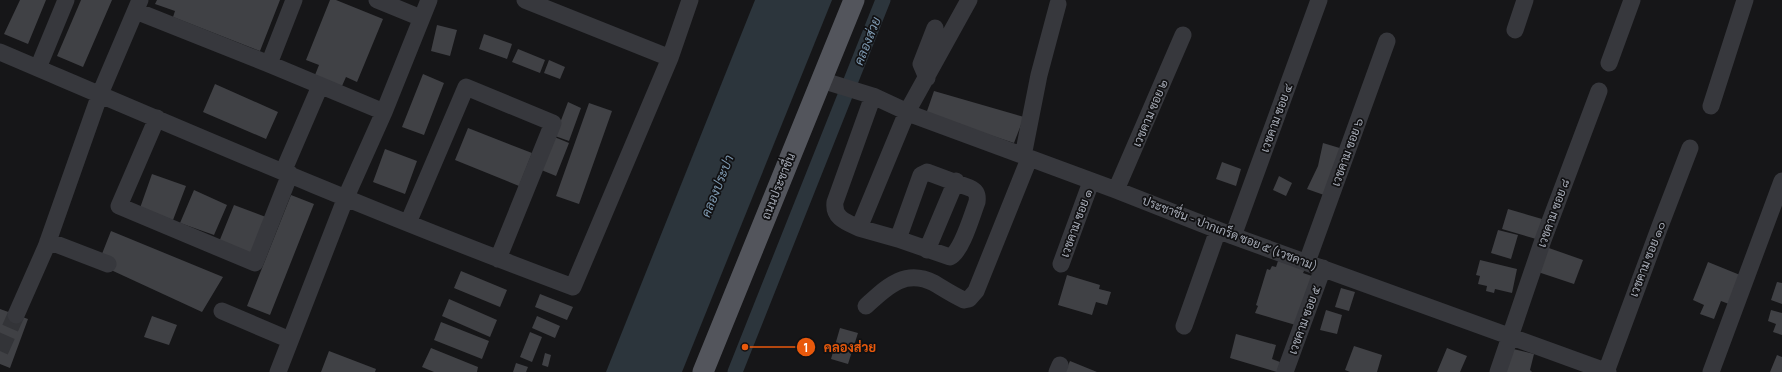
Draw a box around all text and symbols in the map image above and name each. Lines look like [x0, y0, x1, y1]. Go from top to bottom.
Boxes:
water label: คลองส่วย [849, 14, 885, 68]
street label: เวชคาม ซอย ๒ [1128, 77, 1172, 149]
street label: เวชคาม ซอย ๔ [1256, 81, 1297, 155]
street label: เวชคาม ซอย ๖ [1327, 115, 1367, 189]
street label: ถนนประชาชื่น [755, 149, 799, 222]
water label: คลองประปา [696, 152, 738, 220]
street label: เวชคาม ซอย ๘ [1533, 176, 1573, 250]
street label: เวชคาม ซอย ๑ [1056, 186, 1096, 260]
street label: ประชาชื่น - ปากเกร็ด ซอย ๕ (เวชคาม) [1140, 190, 1321, 274]
street label: เวชคาม ซอย ๑๐ [1625, 219, 1669, 299]
street label: เวชคาม ซอย ๕ [1284, 283, 1325, 357]
callout: คลองส่วย [796, 335, 884, 360]
text: คลองส่วย [824, 338, 876, 356]
text: 1 [803, 339, 809, 356]

